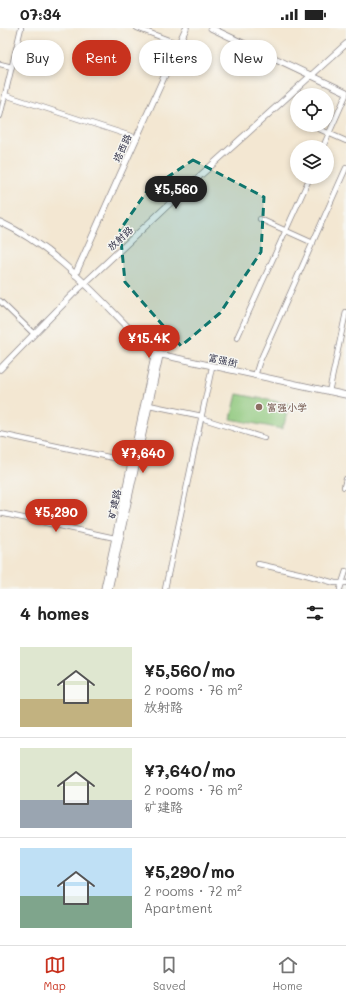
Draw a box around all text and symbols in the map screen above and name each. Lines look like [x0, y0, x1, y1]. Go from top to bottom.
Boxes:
text: 07:34 [20, 4, 61, 24]
chip: Buy [12, 40, 64, 76]
chip: Rent [72, 40, 131, 76]
chip: Filters [139, 40, 212, 76]
chip: New [220, 40, 277, 76]
map controls [290, 88, 334, 184]
button: locate [290, 88, 334, 132]
street label: 塔西路 [110, 131, 134, 165]
button: layers [290, 140, 334, 184]
pin: ¥5,560 [143, 176, 209, 210]
text: ¥5,560 [154, 180, 198, 197]
street label: 放射路 [104, 223, 136, 253]
pin: ¥15.4K [116, 325, 182, 359]
text: ¥15.4K [128, 329, 170, 346]
street label: 富强街 [207, 350, 239, 370]
place label: 富强小学 [267, 400, 307, 414]
marker: 富强小学 [254, 402, 264, 412]
pin: ¥7,640 [110, 440, 176, 474]
text: ¥7,640 [121, 444, 165, 461]
street label: 矿建路 [104, 488, 124, 520]
pin: ¥5,290 [23, 499, 89, 533]
text: ¥5,290 [34, 503, 78, 520]
text: 4 homes [20, 602, 89, 624]
icon: filters [304, 602, 326, 624]
text: ¥5,560/mo [144, 659, 235, 681]
icon: home [52, 663, 100, 711]
text: 2 rooms · 76 m² [144, 681, 243, 698]
text: 放射路 [144, 698, 183, 715]
text: ¥7,640/mo [144, 759, 236, 781]
icon: home [52, 764, 100, 812]
text: 2 rooms · 76 m² [144, 781, 243, 798]
text: 矿建路 [144, 798, 183, 815]
text: ¥5,290/mo [144, 860, 235, 882]
icon: home [52, 864, 100, 912]
text: 2 rooms · 72 m² [144, 882, 242, 899]
text: Apartment [144, 899, 213, 916]
tab: Map [43, 954, 66, 993]
tab: Saved [153, 954, 186, 993]
tab: Home [273, 954, 302, 993]

